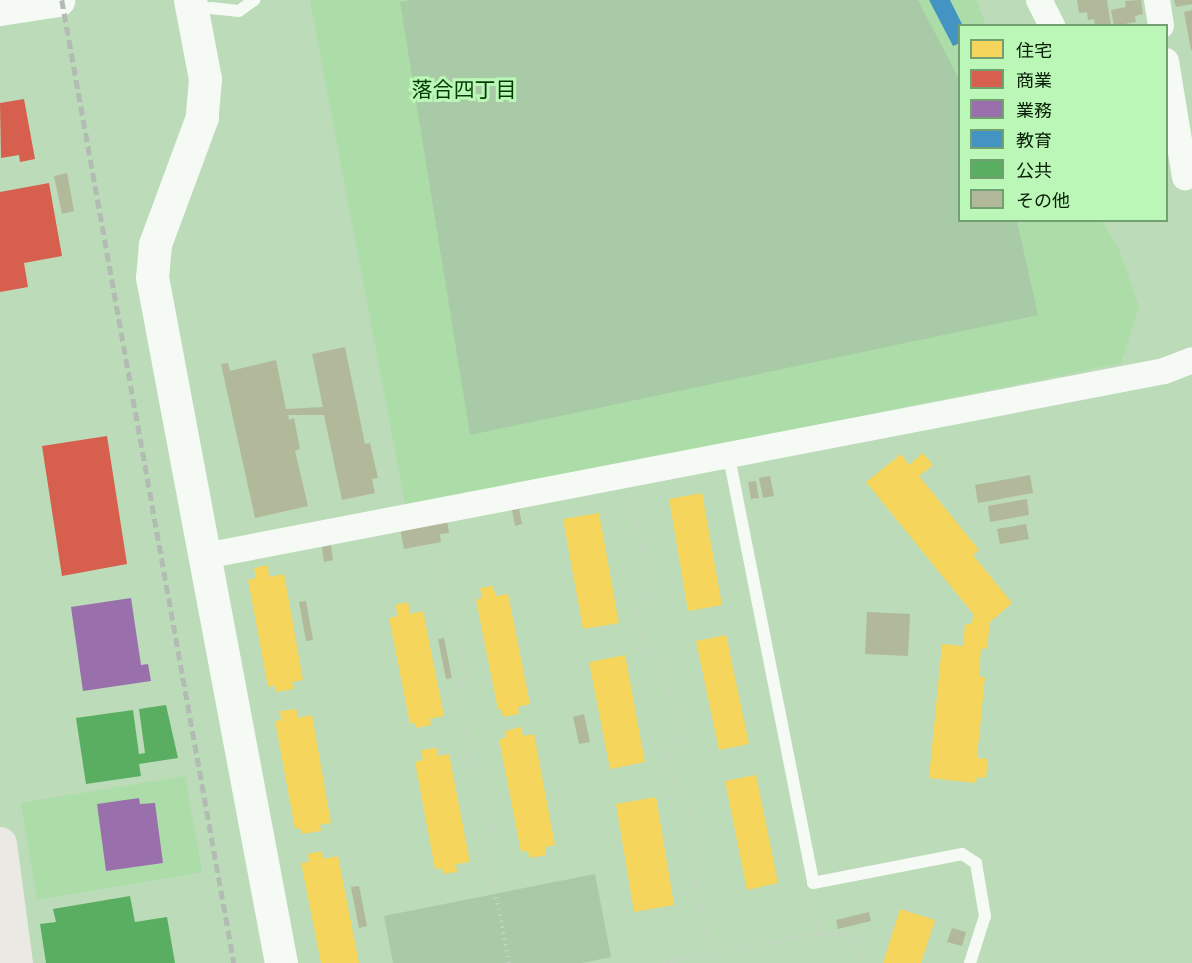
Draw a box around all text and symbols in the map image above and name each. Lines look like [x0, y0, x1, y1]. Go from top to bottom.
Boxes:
legend [958, 24, 1168, 222]
text: 住宅 [1016, 41, 1052, 62]
text: 商業 [1016, 71, 1052, 92]
district label: 落合四丁目 [412, 78, 516, 104]
text: 業務 [1016, 101, 1052, 122]
text: 教育 [1016, 131, 1052, 152]
text: 公共 [1016, 161, 1052, 182]
text: その他 [1016, 191, 1070, 212]

